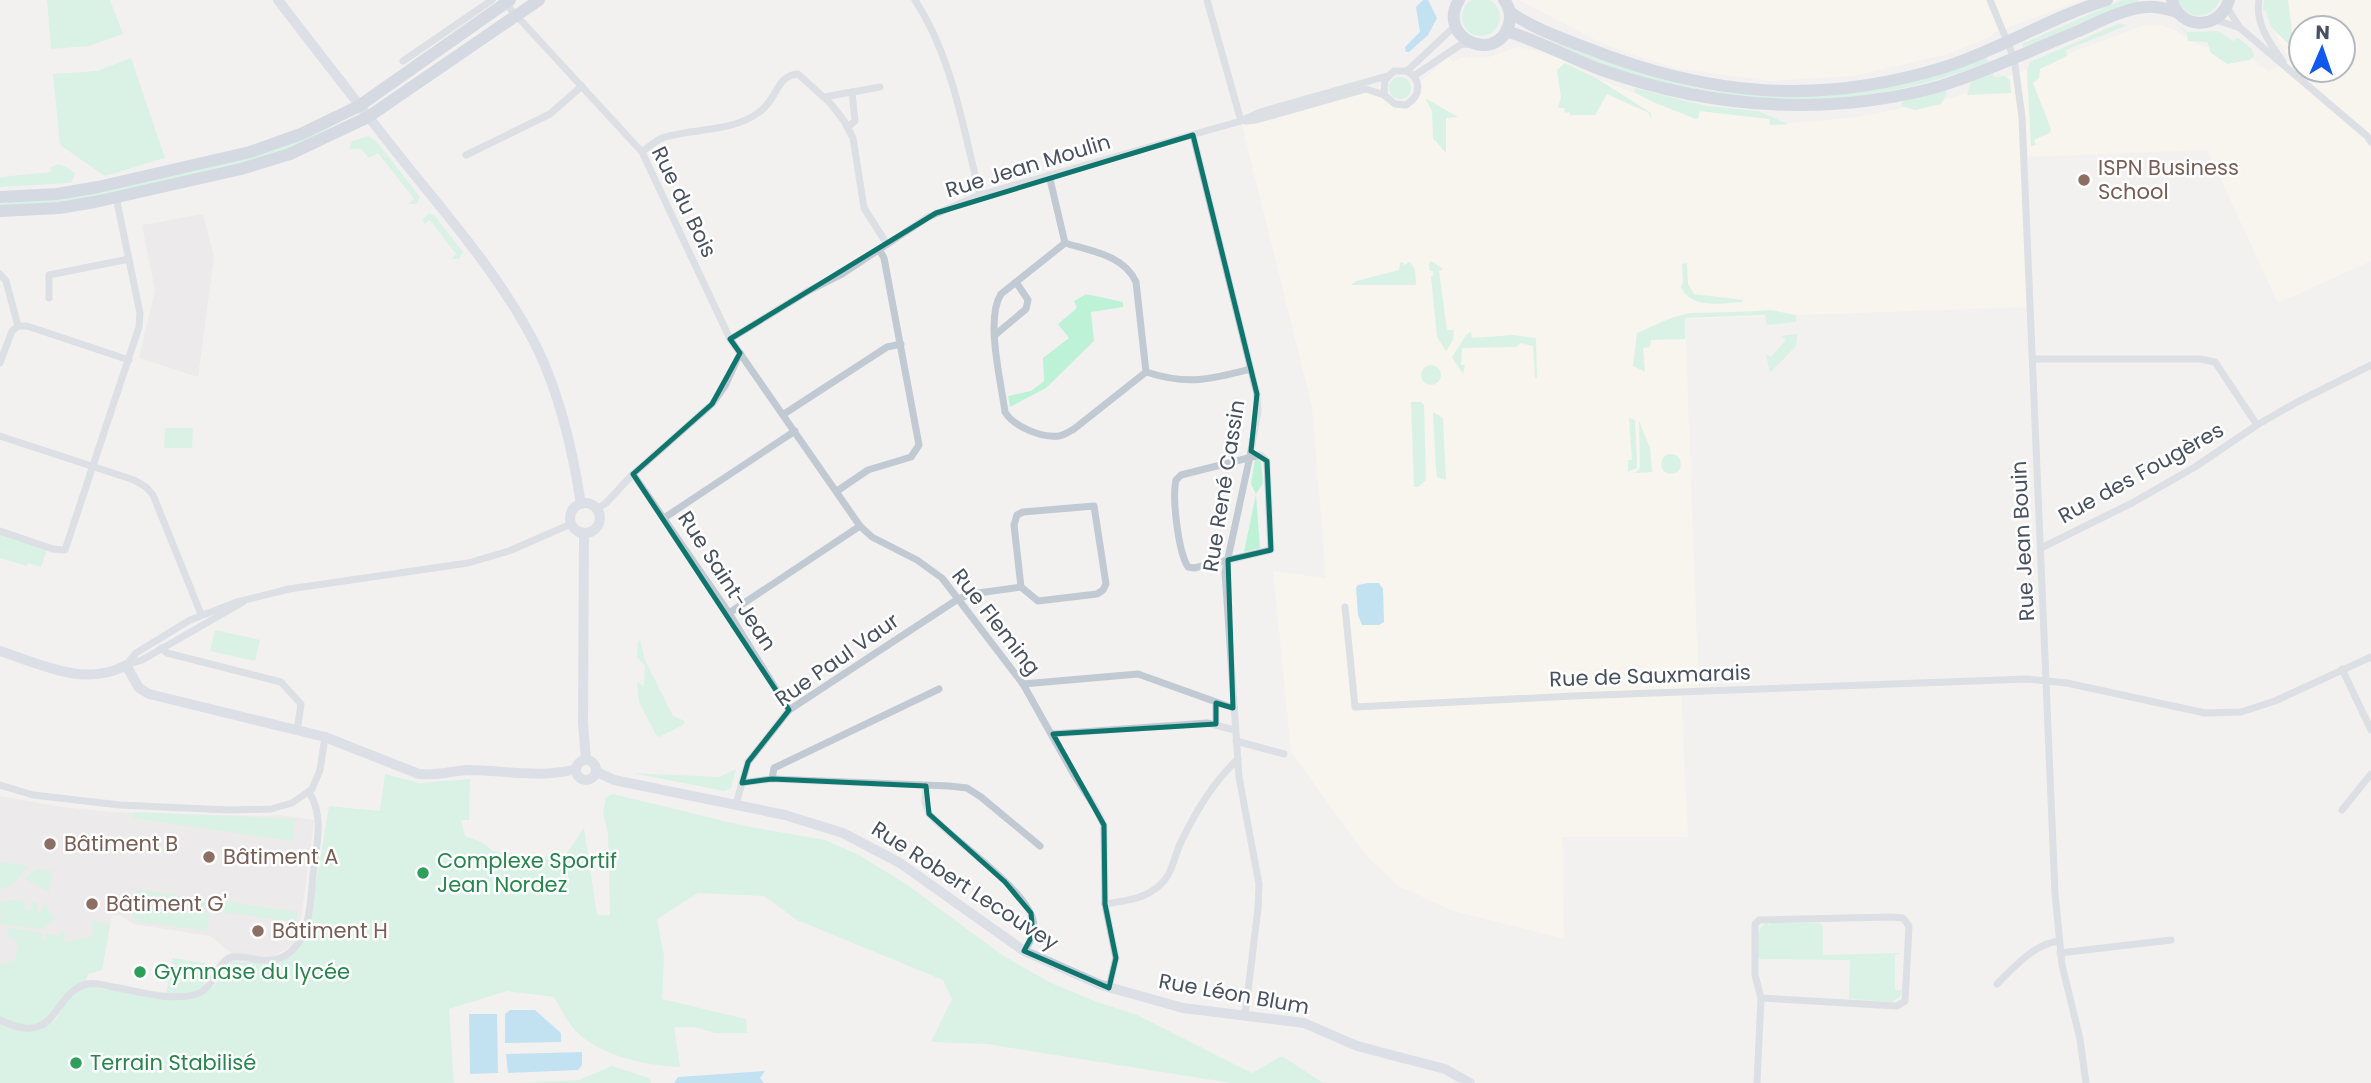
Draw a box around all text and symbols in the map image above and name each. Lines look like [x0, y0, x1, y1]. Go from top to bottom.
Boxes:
north arrow [2287, 14, 2357, 84]
text: N [2315, 19, 2330, 46]
street label: Rue Jean Moulin [942, 127, 1114, 204]
street label: Rue du Bois [645, 141, 724, 262]
place label: ISPN Business School [2098, 153, 2239, 206]
marker: ISPN Business School [2076, 172, 2092, 188]
street label: Rue René Cassin [1196, 398, 1251, 574]
street label: Rue des Fougères [2053, 415, 2229, 530]
street label: Rue Jean Bouin [2004, 460, 2041, 622]
street label: Rue Saint-Jean [671, 505, 783, 656]
street label: Rue Fleming [946, 562, 1047, 681]
street label: Rue Paul Vaur [769, 606, 905, 713]
street label: Rue de Sauxmarais [1549, 657, 1751, 694]
street label: Rue Robert Lecouvey [866, 814, 1065, 957]
place label: Bâtiment B [64, 829, 178, 858]
marker: Bâtiment B [42, 836, 58, 852]
place label: Bâtiment A [223, 842, 338, 871]
place label: Complexe Sportif Jean Nordez [437, 846, 617, 899]
marker: Bâtiment A [201, 849, 217, 865]
marker: Complexe Sportif Jean Nordez [415, 865, 431, 881]
place label: Bâtiment G' [106, 889, 227, 918]
marker: Bâtiment G' [84, 896, 100, 912]
place label: Bâtiment H [272, 916, 388, 945]
marker: Bâtiment H [250, 923, 266, 939]
place label: Gymnase du lycée [154, 957, 350, 986]
marker: Gymnase du lycée [132, 964, 148, 980]
street label: Rue Léon Blum [1156, 966, 1312, 1021]
place label: Terrain Stabilisé [90, 1048, 256, 1077]
marker: Terrain Stabilisé [68, 1055, 84, 1071]

